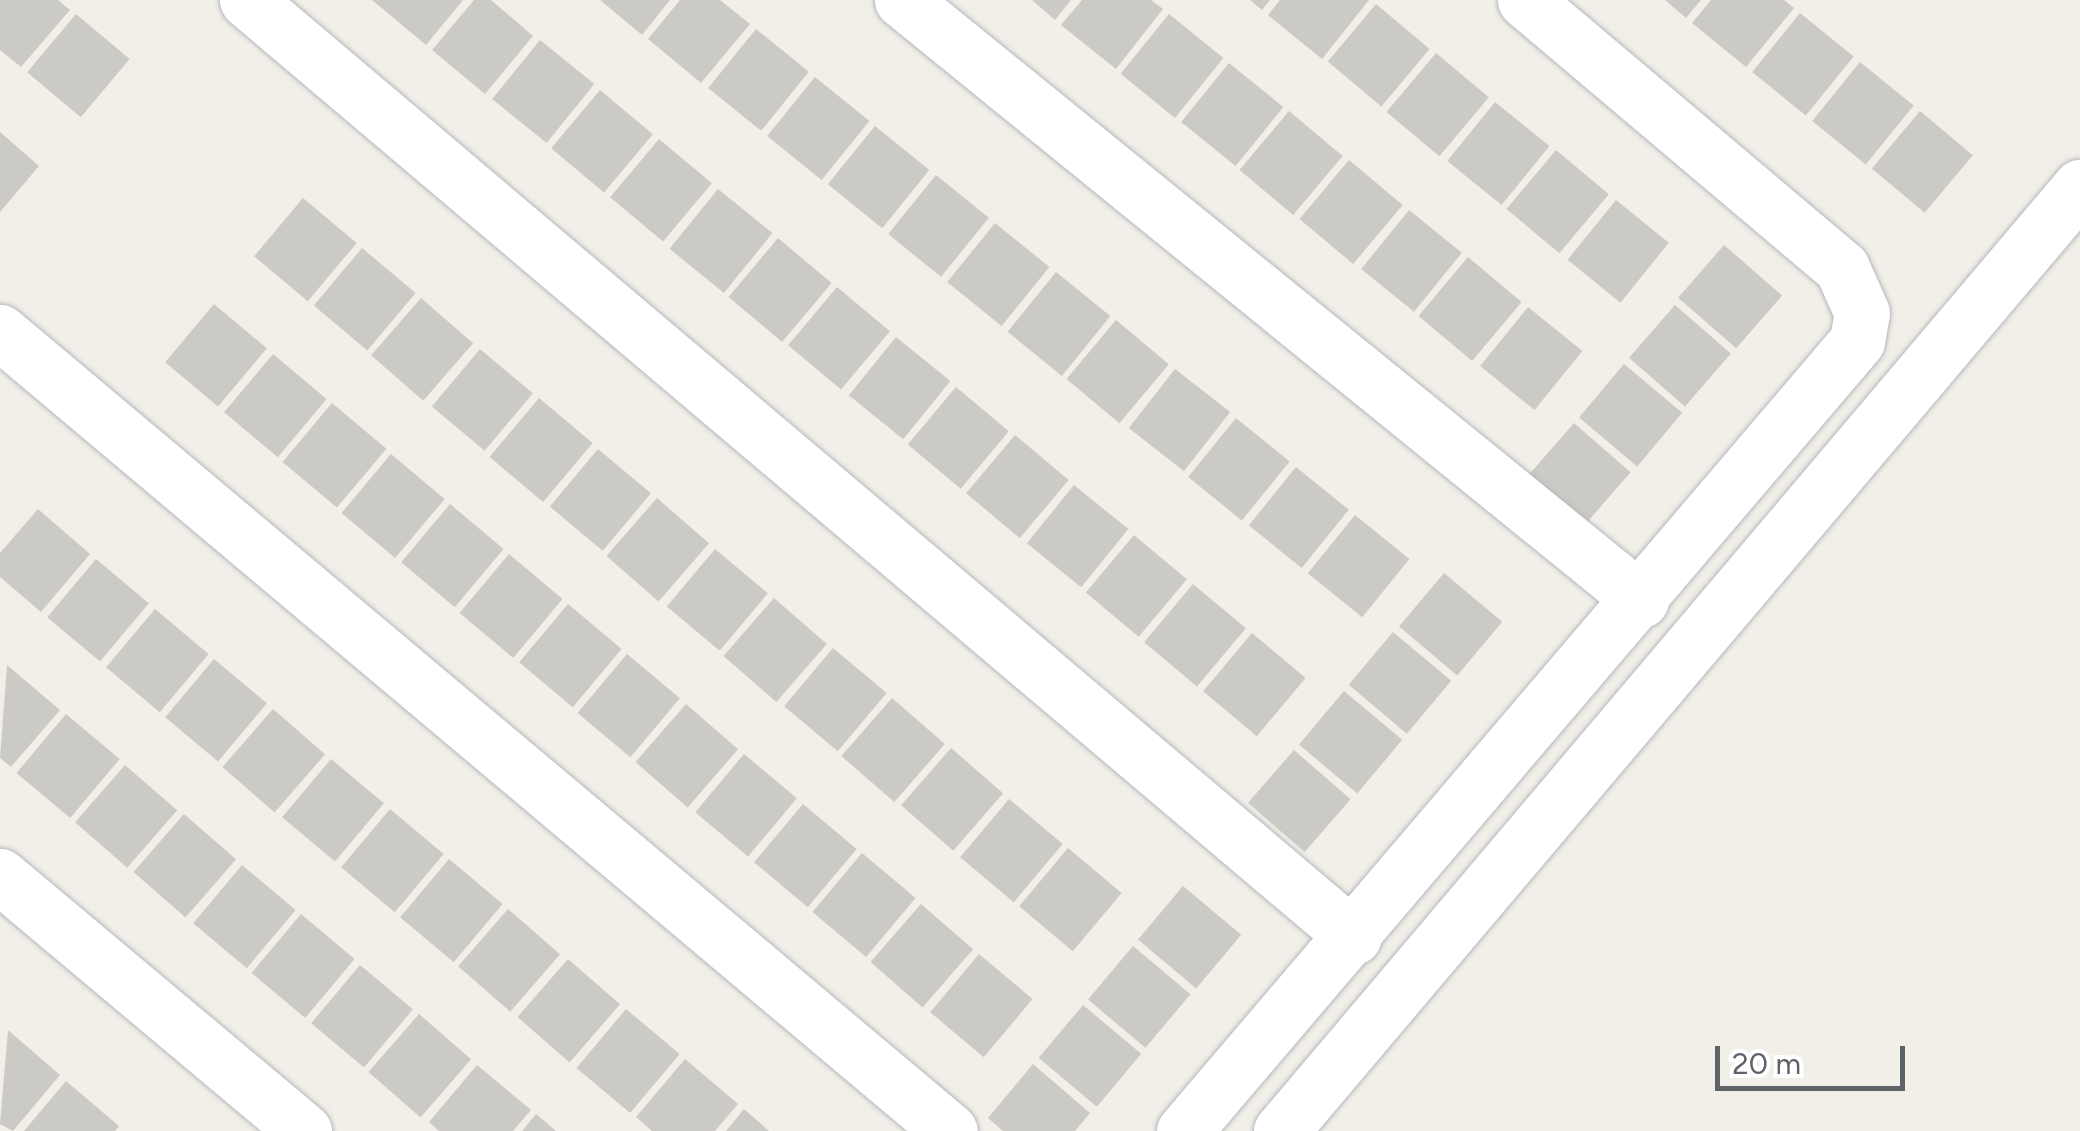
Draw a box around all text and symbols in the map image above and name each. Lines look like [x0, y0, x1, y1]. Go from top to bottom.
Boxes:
scale bar [1720, 1026, 1910, 1088]
text: 20 m [1732, 1045, 1801, 1082]

